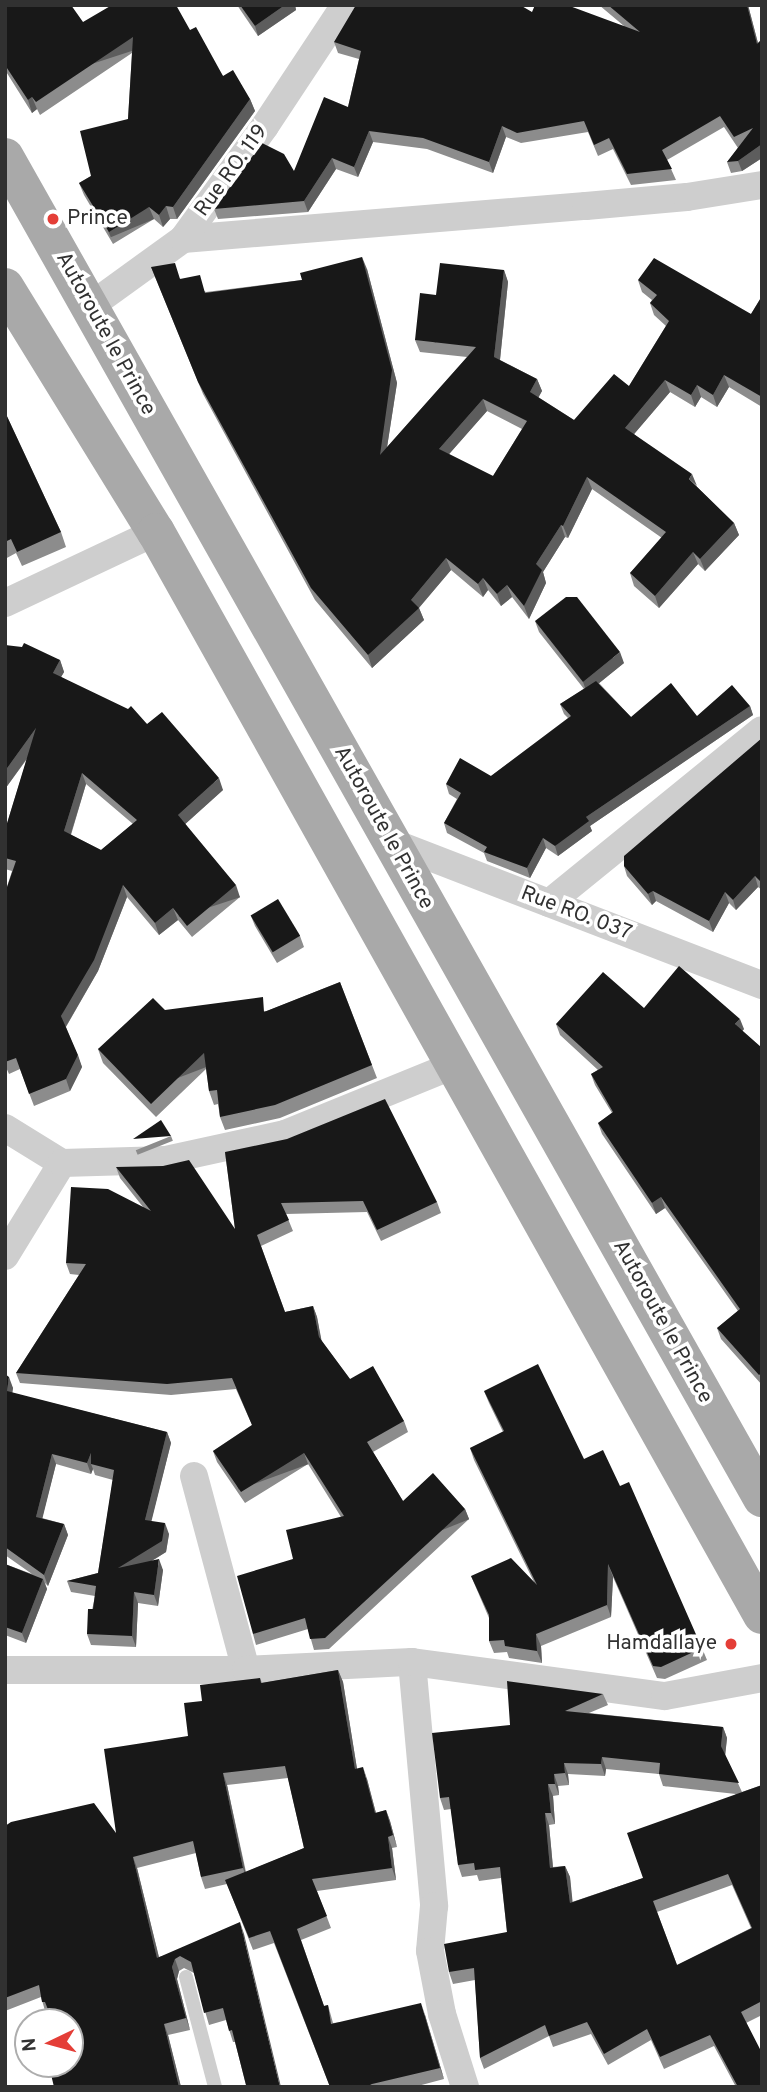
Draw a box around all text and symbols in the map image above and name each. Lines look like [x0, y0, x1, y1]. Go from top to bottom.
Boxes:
street label: Rue RO. 119 [190, 120, 274, 222]
place label: Prince [67, 206, 128, 232]
marker: Prince [45, 211, 61, 227]
street label: Autoroute le Prince [50, 248, 160, 420]
street label: Autoroute le Prince [328, 742, 438, 914]
street label: Rue RO. 037 [517, 881, 635, 947]
street label: Autoroute le Prince [607, 1236, 717, 1408]
place label: Hamdallaye [606, 1631, 717, 1657]
marker: Hamdallaye [723, 1636, 739, 1652]
north arrow [14, 2008, 84, 2078]
text: N [18, 2037, 43, 2053]

